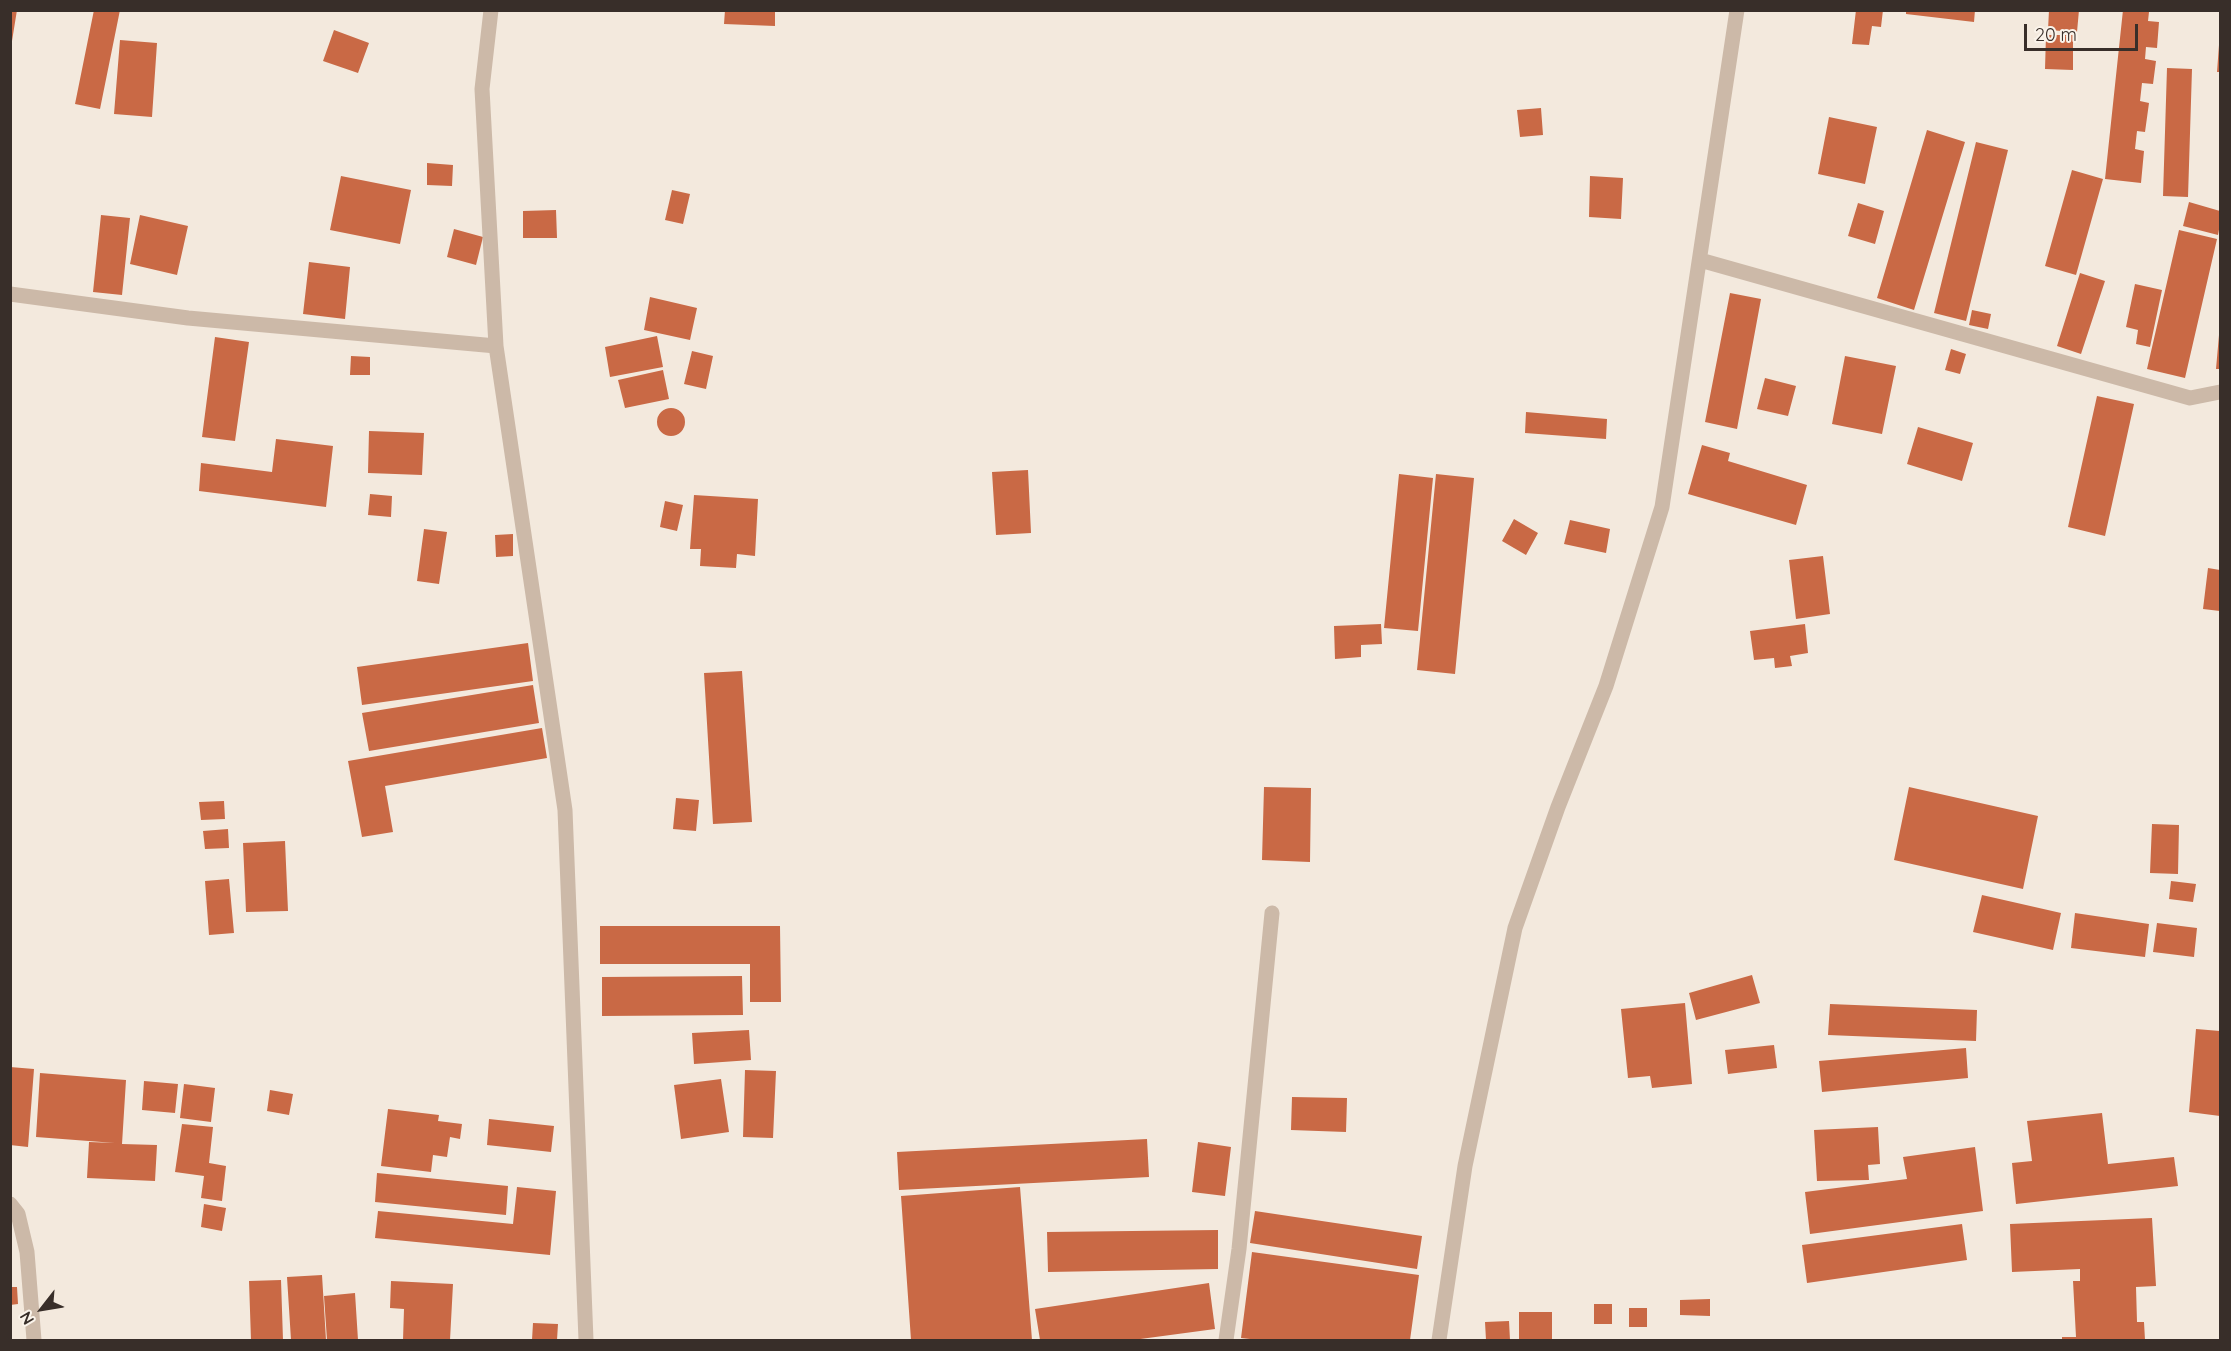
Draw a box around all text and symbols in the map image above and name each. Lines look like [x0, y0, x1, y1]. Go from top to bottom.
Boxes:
scale bar [2027, 12, 2141, 50]
text: 20 m [2035, 23, 2077, 46]
north arrow [12, 1279, 72, 1339]
text: N [15, 1308, 38, 1328]

